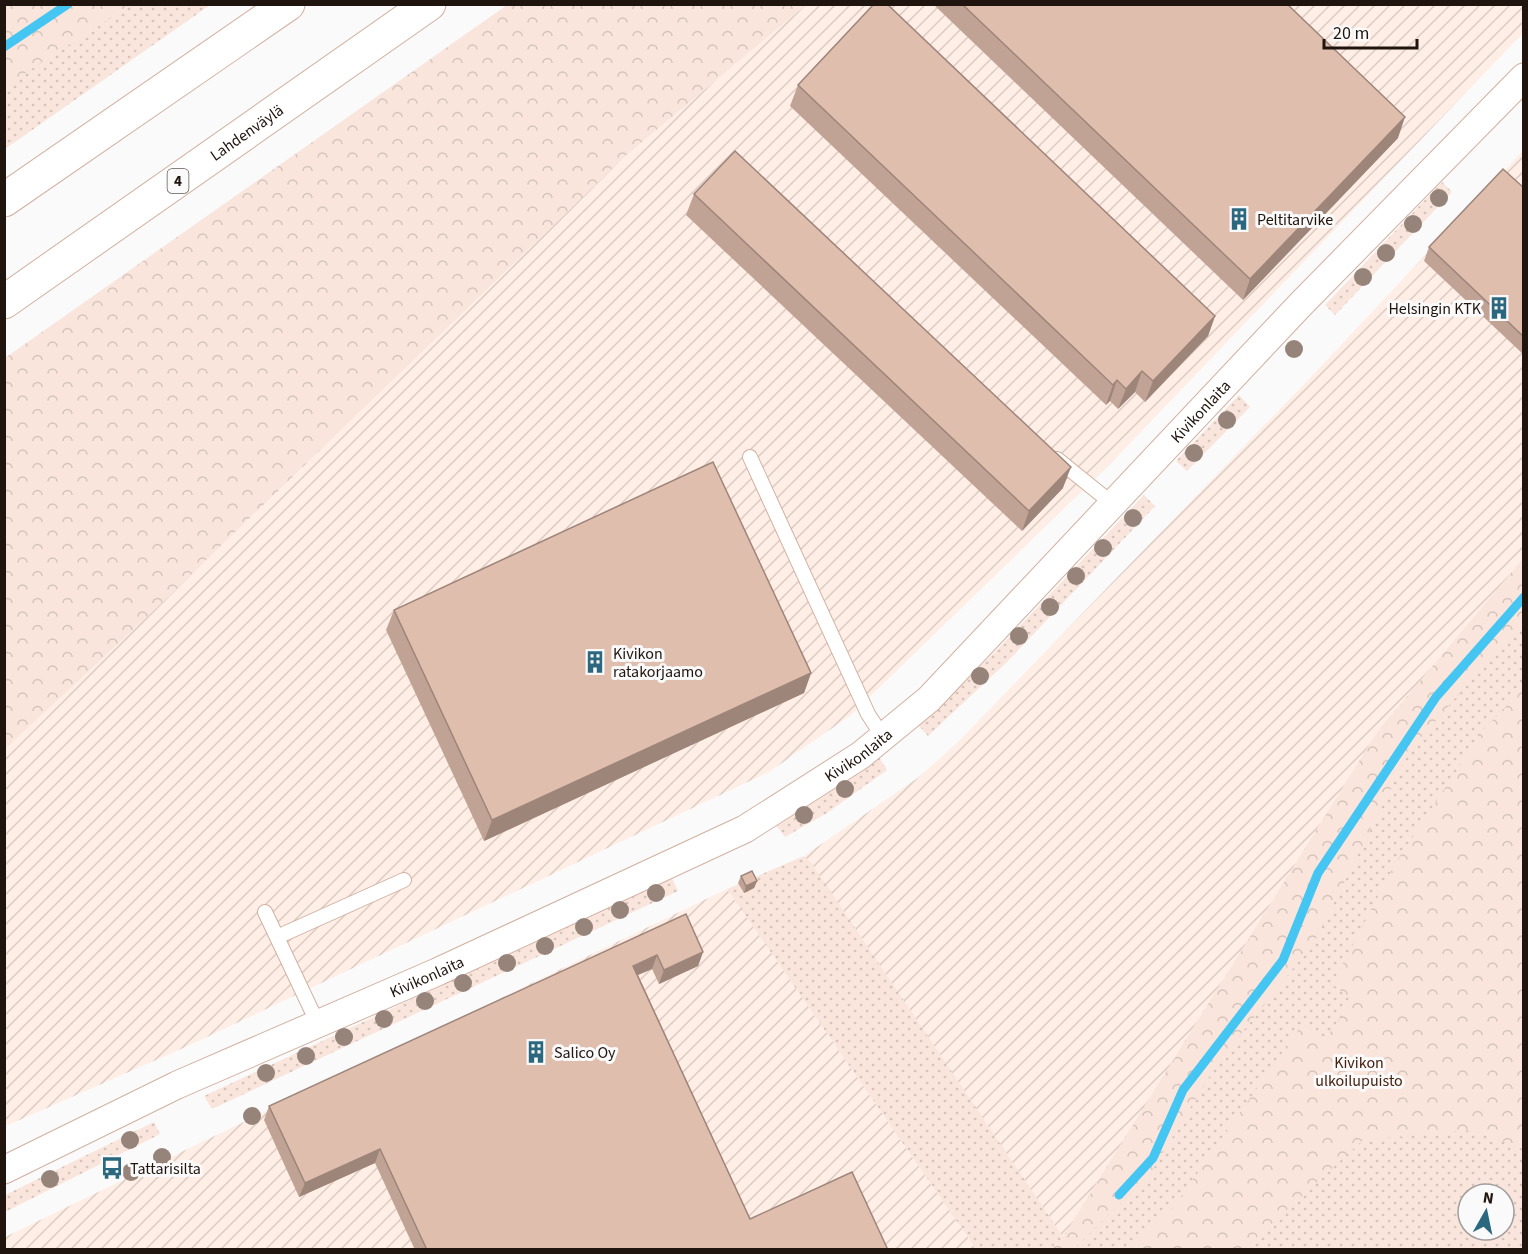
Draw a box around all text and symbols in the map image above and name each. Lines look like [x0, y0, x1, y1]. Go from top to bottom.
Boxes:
scale bar [1324, 12, 1417, 50]
text: 20 m [1333, 21, 1369, 46]
street label: Lahdenväylä [206, 99, 288, 166]
road number: 4 [168, 169, 188, 193]
building icon: Peltitarvike [1226, 206, 1252, 232]
place label: Peltitarvike [1257, 209, 1333, 231]
building icon: Helsingin KTK [1486, 295, 1512, 321]
place label: Helsingin KTK [1388, 298, 1482, 320]
street label: Kivikonlaita [1166, 375, 1236, 448]
place label: Kivikon ratakorjaamo [613, 643, 703, 683]
building icon: Kivikon ratakorjaamo [582, 649, 608, 675]
street label: Kivikonlaita [820, 724, 897, 788]
street label: Kivikonlaita [386, 951, 468, 1003]
building icon: Salico Oy [523, 1039, 549, 1065]
place label: Salico Oy [554, 1042, 616, 1064]
park label: Kivikon ulkoilupuisto [1315, 1052, 1403, 1092]
bus stop icon: Tattarisilta [99, 1155, 125, 1181]
place label: Tattarisilta [130, 1158, 201, 1180]
north arrow [1456, 1182, 1516, 1242]
text: N [1481, 1186, 1495, 1210]

